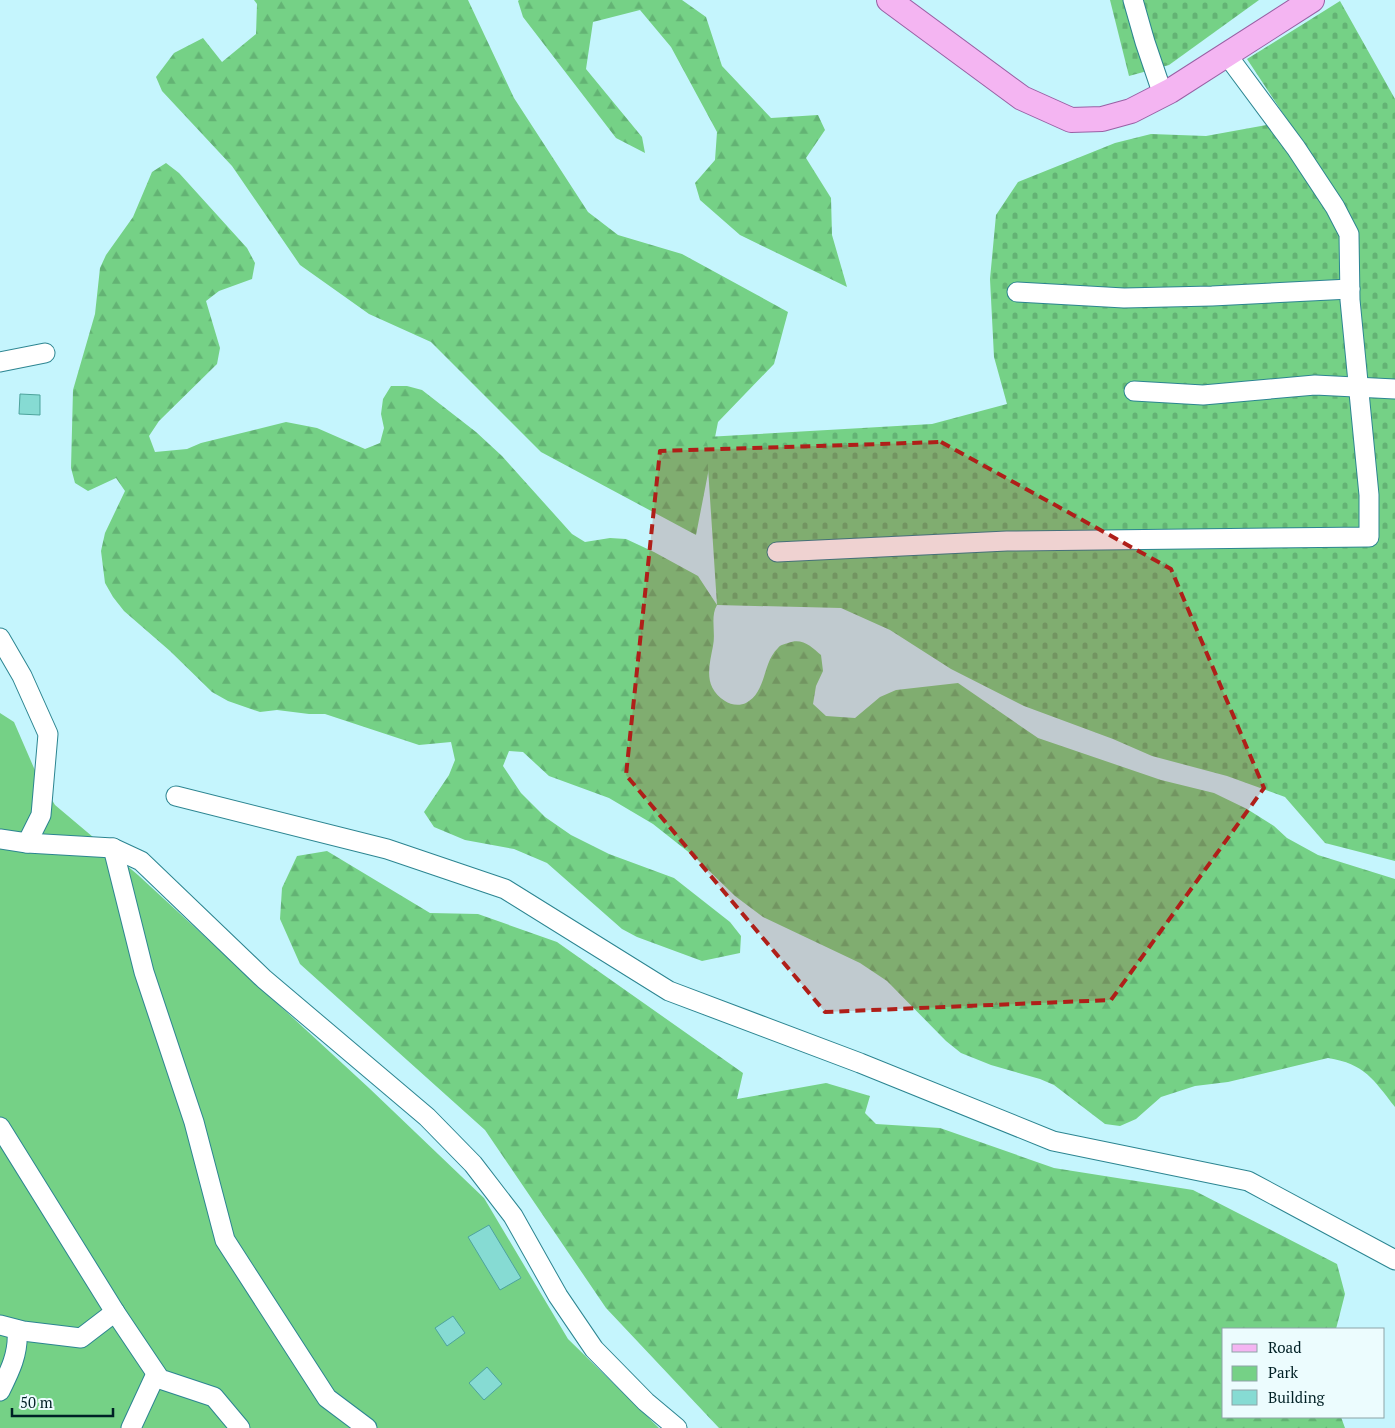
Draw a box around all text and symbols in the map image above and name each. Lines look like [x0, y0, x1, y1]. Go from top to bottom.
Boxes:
legend [1222, 1328, 1385, 1418]
text: Road [1268, 1337, 1301, 1357]
text: Park [1268, 1362, 1298, 1382]
scale bar [12, 1386, 114, 1418]
text: Building [1268, 1387, 1326, 1407]
text: 50 m [20, 1392, 53, 1412]

